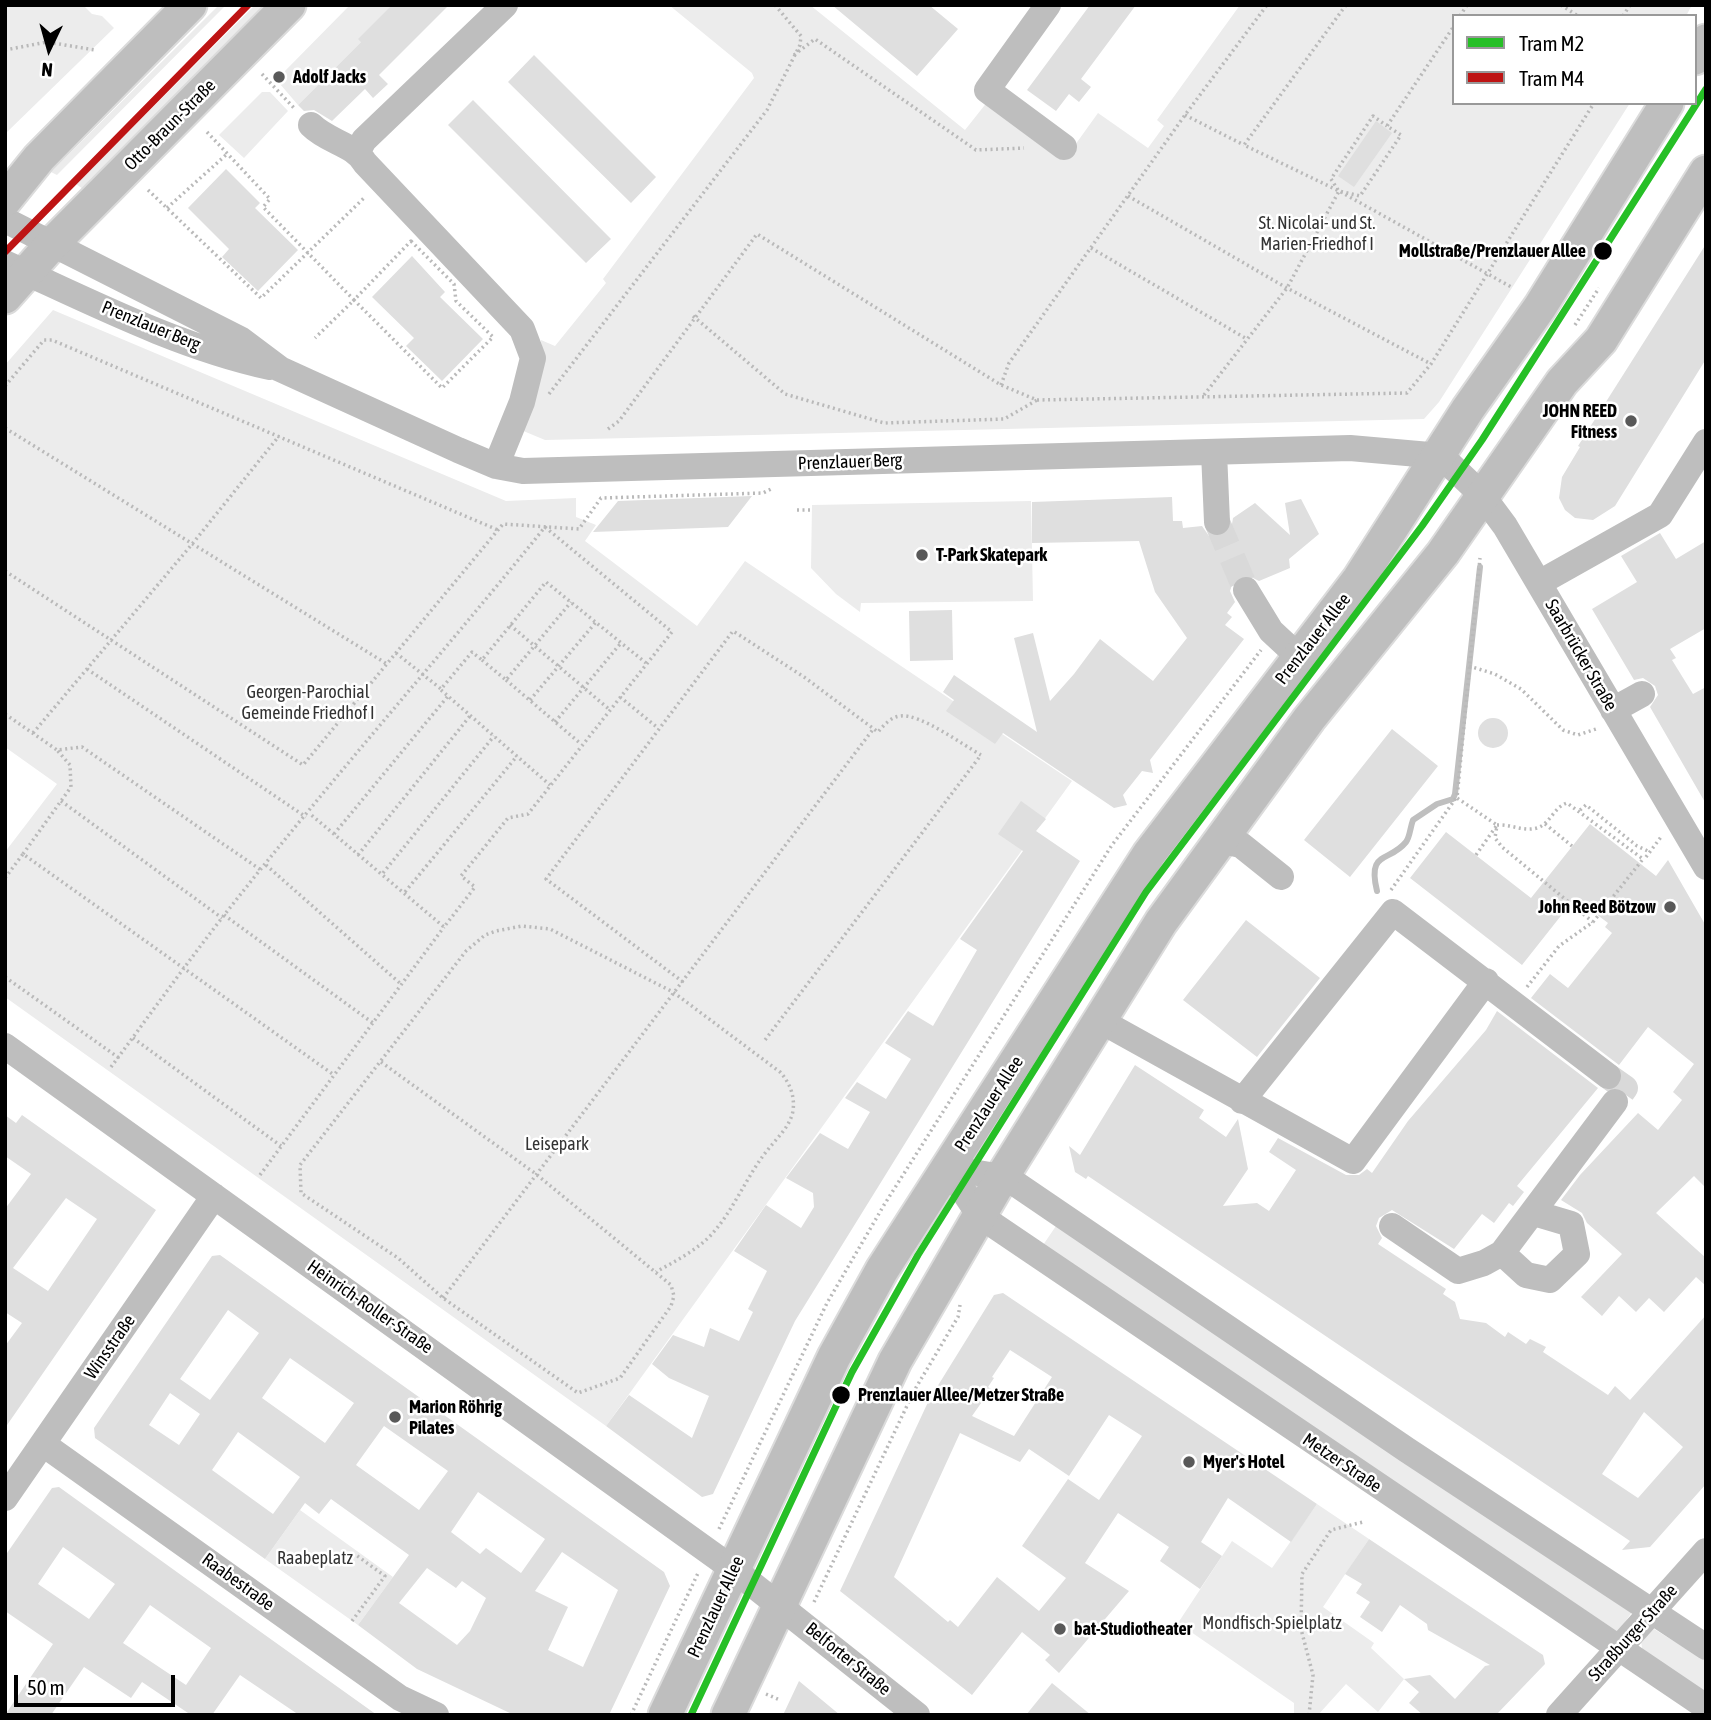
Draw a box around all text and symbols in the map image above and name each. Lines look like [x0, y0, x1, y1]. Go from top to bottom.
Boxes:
north arrow [14, 14, 84, 84]
legend [1452, 14, 1697, 105]
text: Tram M2 [1519, 31, 1584, 55]
text: N [41, 58, 54, 81]
place label: Adolf Jacks [293, 66, 366, 88]
text: Tram M4 [1519, 66, 1584, 90]
marker: Adolf Jacks [271, 69, 287, 85]
street label: Otto-Braun-Straße [120, 75, 220, 175]
park label: St. Nicolai- und St. Marien-Friedhof I [1259, 212, 1375, 255]
place label: Mollstraße/Prenzlauer Allee [1399, 240, 1586, 262]
marker: Mollstraße/Prenzlauer Allee [1592, 240, 1614, 262]
street label: Prenzlauer Berg [99, 296, 203, 356]
place label: JOHN REED Fitness [1543, 400, 1617, 442]
marker: JOHN REED Fitness [1623, 413, 1639, 429]
street label: Prenzlauer Berg [797, 449, 903, 475]
place label: T-Park Skatepark [936, 544, 1047, 566]
marker: T-Park Skatepark [914, 547, 930, 563]
street label: Prenzlauer Allee [1271, 589, 1355, 689]
street label: Saarbrücker Straße [1540, 595, 1622, 715]
park label: Georgen-Parochial Gemeinde Friedhof I [241, 681, 375, 724]
place label: John Reed Bötzow [1538, 896, 1656, 918]
marker: John Reed Bötzow [1662, 899, 1678, 915]
street label: Prenzlauer Allee [950, 1052, 1028, 1156]
park label: Leisepark [525, 1133, 589, 1155]
street label: Heinrich-Roller-Straße [303, 1256, 437, 1358]
street label: Winsstraße [80, 1311, 140, 1383]
marker: Prenzlauer Allee/Metzer Straße [830, 1384, 852, 1406]
place label: Prenzlauer Allee/Metzer Straße [858, 1384, 1064, 1406]
place label: Marion Röhrig Pilates [409, 1396, 502, 1438]
marker: Marion Röhrig Pilates [387, 1409, 403, 1425]
street label: Metzer Straße [1299, 1429, 1385, 1497]
place label: Myer's Hotel [1203, 1451, 1284, 1473]
marker: Myer's Hotel [1181, 1454, 1197, 1470]
park label: Raabeplatz [277, 1547, 353, 1569]
street label: Raabestraße [198, 1549, 278, 1615]
street label: Prenzlauer Allee [683, 1553, 749, 1661]
street label: Straßburger Straße [1584, 1580, 1682, 1686]
park label: Mondfisch-Spielplatz [1202, 1612, 1342, 1634]
street label: Belforter Straße [801, 1618, 895, 1700]
place label: bat-Studiotheater [1074, 1618, 1192, 1640]
marker: bat-Studiotheater [1052, 1621, 1068, 1637]
scale bar [18, 1660, 178, 1704]
text: 50 m [27, 1675, 65, 1699]

